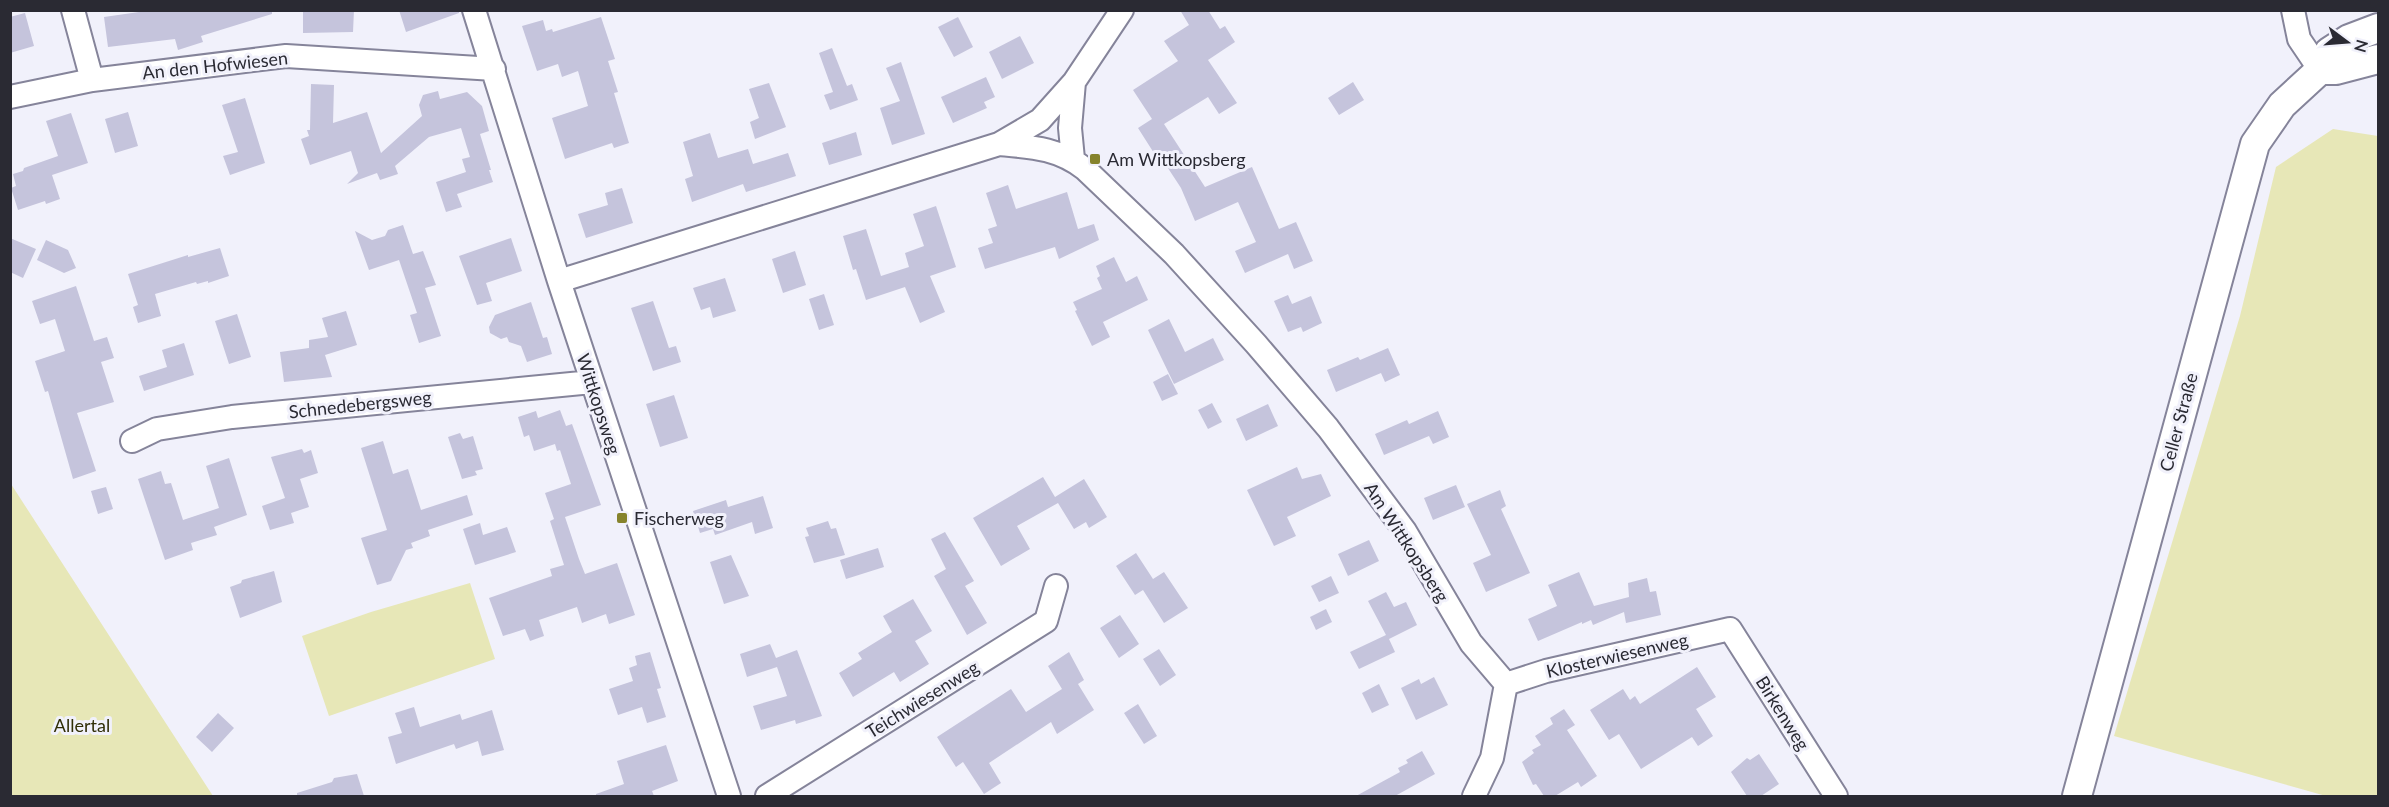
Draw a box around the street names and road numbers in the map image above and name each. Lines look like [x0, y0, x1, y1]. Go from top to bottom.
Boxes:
street label: An den Hofwiesen [141, 46, 289, 84]
street label: Wittkopsweg [572, 351, 626, 457]
street label: Celler Straße [2154, 370, 2202, 474]
street label: Schnedebergsweg [288, 386, 432, 422]
street label: Am Wittkopsberg [1360, 478, 1454, 606]
street label: Klosterwiesenweg [1544, 628, 1690, 682]
street label: Teichwiesenweg [861, 655, 983, 743]
street label: Birkenweg [1752, 672, 1814, 754]

